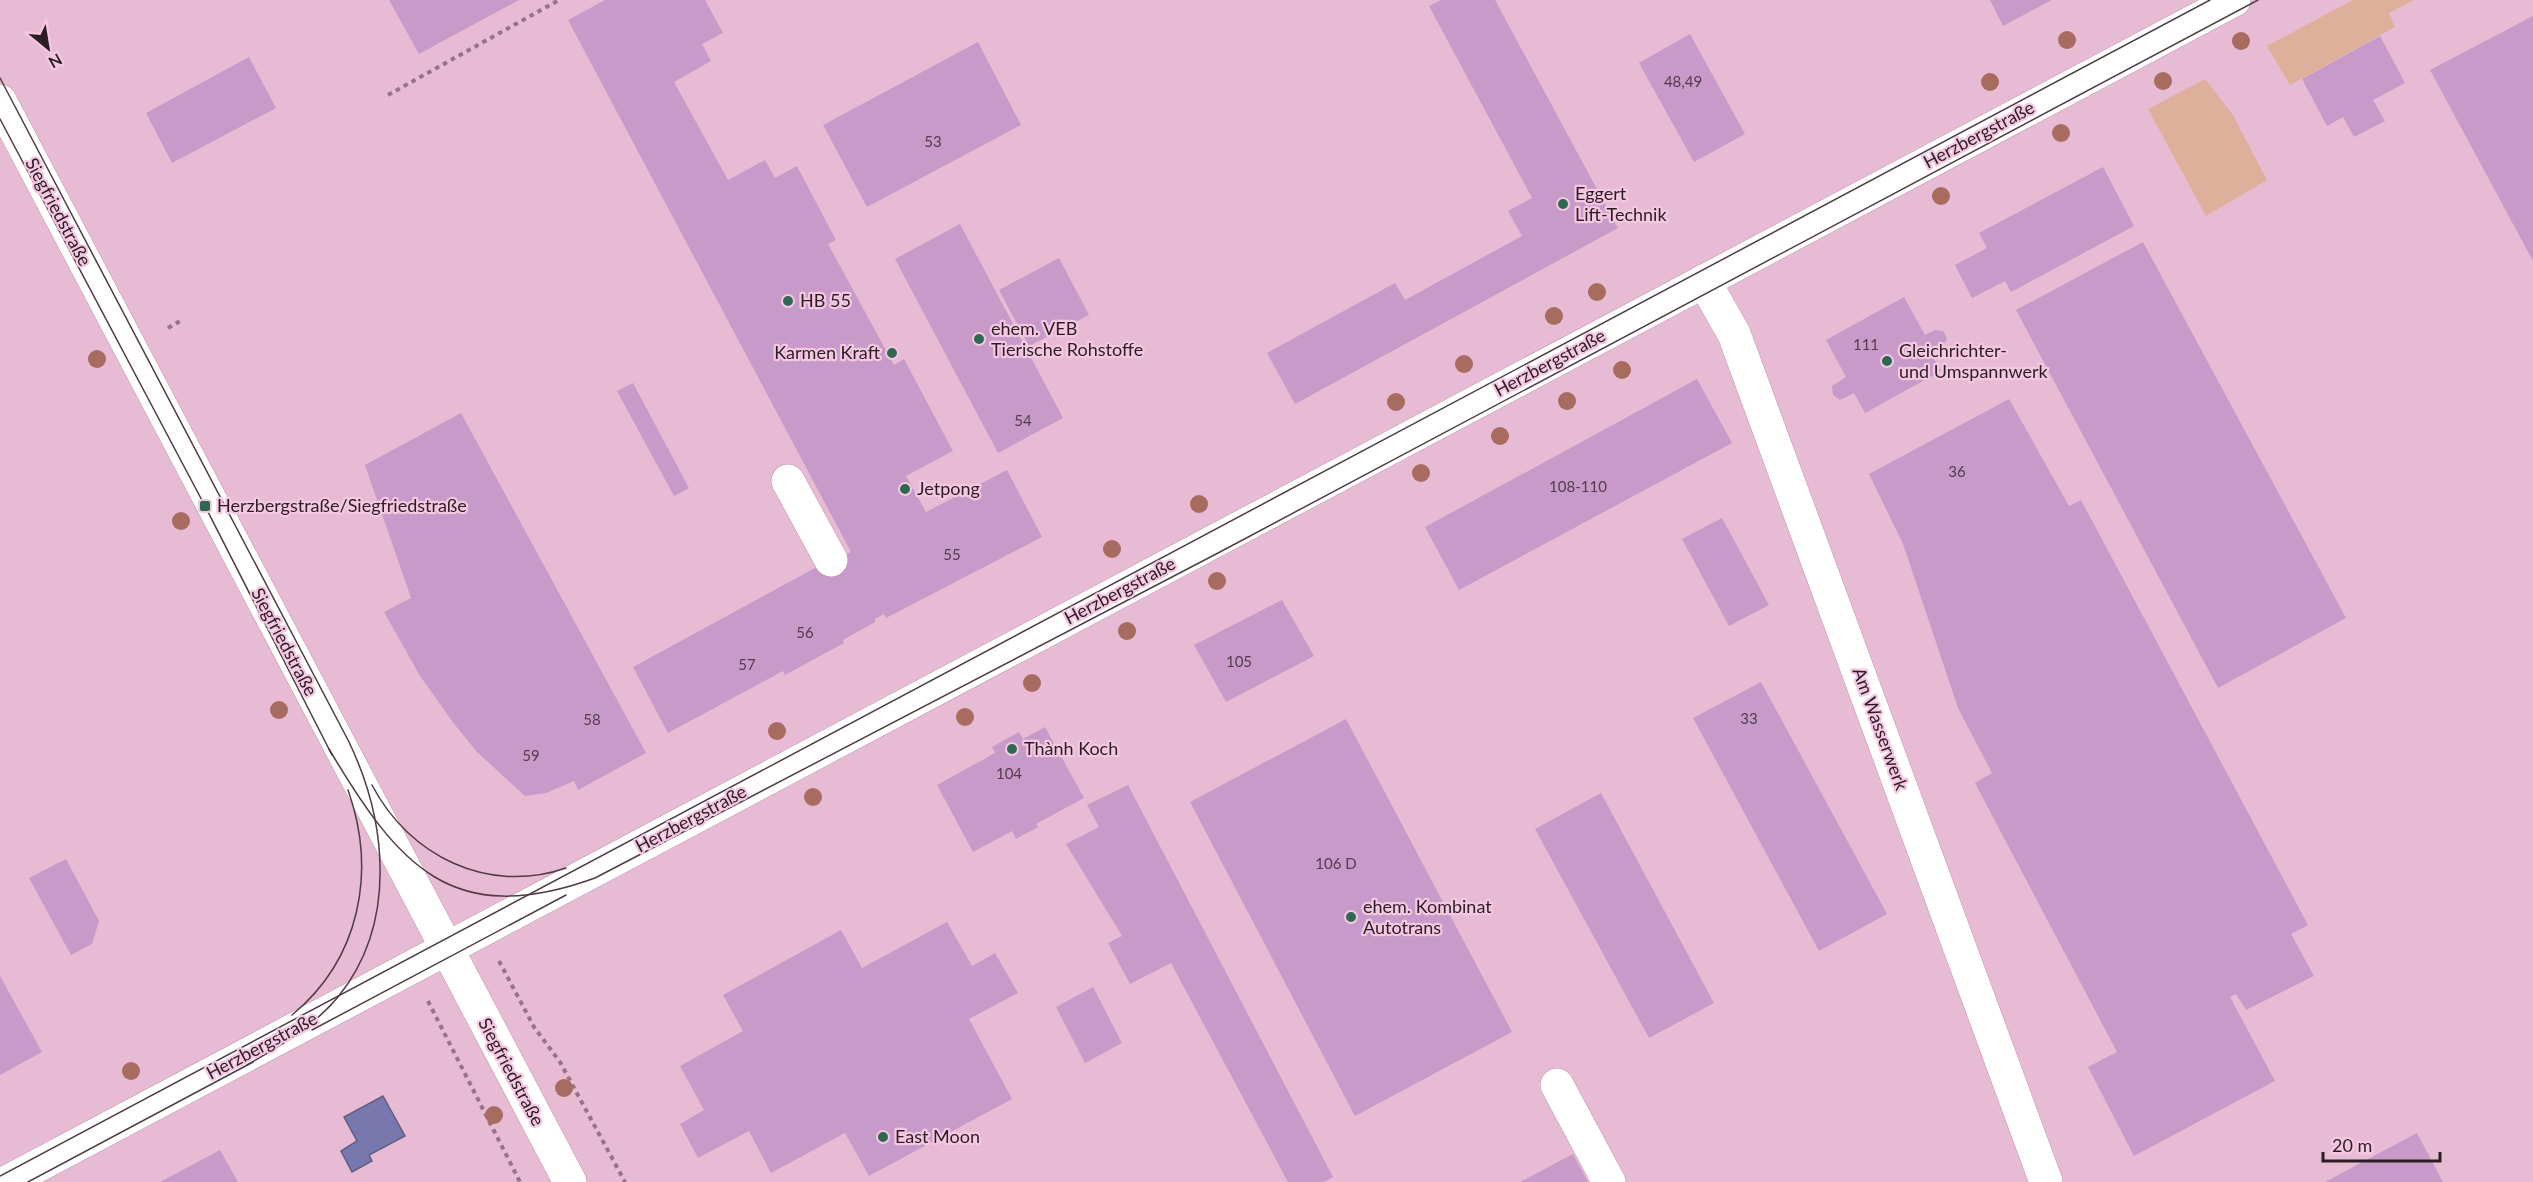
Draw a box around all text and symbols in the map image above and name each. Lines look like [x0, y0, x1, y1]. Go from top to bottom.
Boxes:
north arrow [18, 18, 78, 78]
text: N [46, 50, 66, 73]
house number: 48,49 [1664, 72, 1702, 90]
street label: Herzbergstraße [1919, 96, 2038, 173]
house number: 53 [924, 132, 942, 150]
street label: Siegfriedstraße [21, 154, 97, 269]
place label: Eggert Lift-Technik [1575, 182, 1667, 225]
marker: Eggert Lift-Technik [1556, 197, 1570, 211]
place label: HB 55 [800, 289, 851, 311]
marker: HB 55 [781, 294, 795, 308]
place label: ehem. VEB Tierische Rohstoffe [991, 317, 1143, 360]
street label: Herzbergstraße [1490, 324, 1609, 401]
marker: ehem. VEB Tierische Rohstoffe [972, 332, 986, 346]
house number: 111 [1853, 335, 1879, 353]
place label: Gleichrichter- und Umspannwerk [1899, 339, 2048, 382]
place label: Karmen Kraft [774, 341, 881, 363]
marker: Karmen Kraft [885, 346, 899, 360]
marker: Gleichrichter- und Umspannwerk [1880, 354, 1894, 368]
house number: 54 [1014, 411, 1032, 429]
house number: 36 [1948, 462, 1966, 480]
place label: Jetpong [917, 477, 980, 499]
house number: 108-110 [1549, 477, 1607, 495]
marker: Jetpong [898, 482, 912, 496]
place label: Herzbergstraße/Siegfriedstraße [217, 494, 467, 516]
marker: Herzbergstraße/Siegfriedstraße [198, 499, 212, 513]
house number: 55 [943, 545, 961, 563]
street label: Herzbergstraße [1060, 552, 1179, 629]
street label: Siegfriedstraße [247, 584, 323, 699]
house number: 56 [796, 623, 814, 641]
house number: 105 [1226, 652, 1252, 670]
house number: 57 [738, 655, 756, 673]
street label: Am Wasserwerk [1849, 664, 1914, 794]
house number: 33 [1740, 709, 1758, 727]
house number: 58 [583, 710, 601, 728]
place label: Thành Koch [1024, 737, 1118, 759]
marker: Thành Koch [1005, 742, 1019, 756]
house number: 59 [522, 746, 540, 764]
house number: 104 [996, 764, 1022, 782]
street label: Herzbergstraße [631, 780, 750, 857]
house number: 106 D [1315, 854, 1357, 872]
place label: ehem. Kombinat Autotrans [1363, 895, 1492, 938]
marker: ehem. Kombinat Autotrans [1344, 910, 1358, 924]
street label: Herzbergstraße [202, 1007, 321, 1084]
street label: Siegfriedstraße [474, 1014, 550, 1129]
place label: East Moon [895, 1125, 980, 1147]
scale bar [2323, 1125, 2440, 1163]
marker: East Moon [876, 1130, 890, 1144]
text: 20 m [2332, 1134, 2372, 1156]

